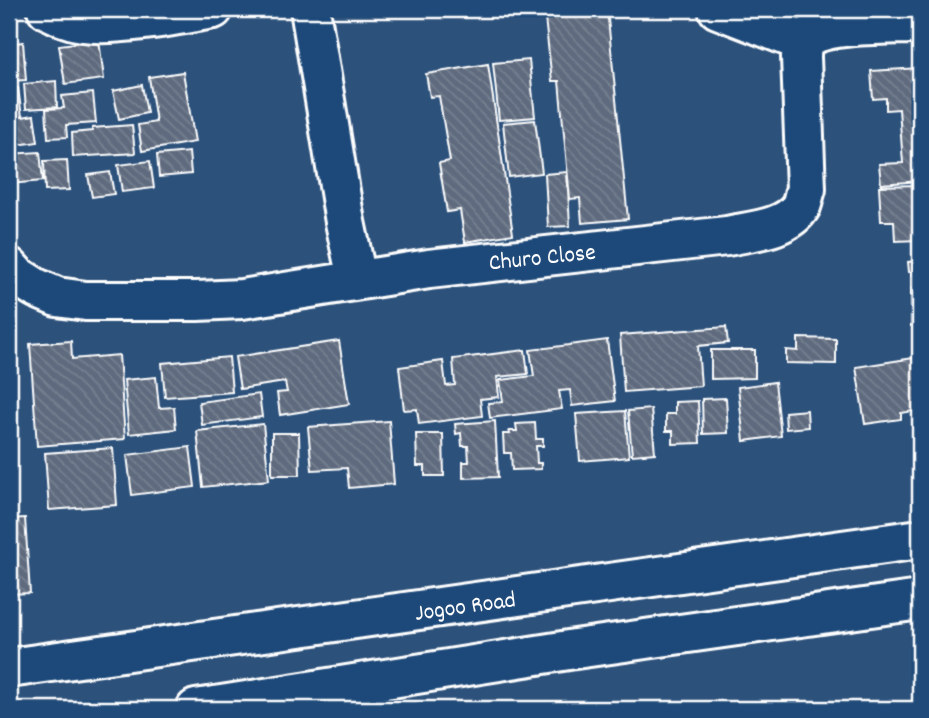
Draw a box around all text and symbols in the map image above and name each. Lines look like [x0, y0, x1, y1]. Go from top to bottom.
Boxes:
street label: Churo Close [487, 236, 597, 281]
street label: Jogoo Road [413, 584, 518, 632]

